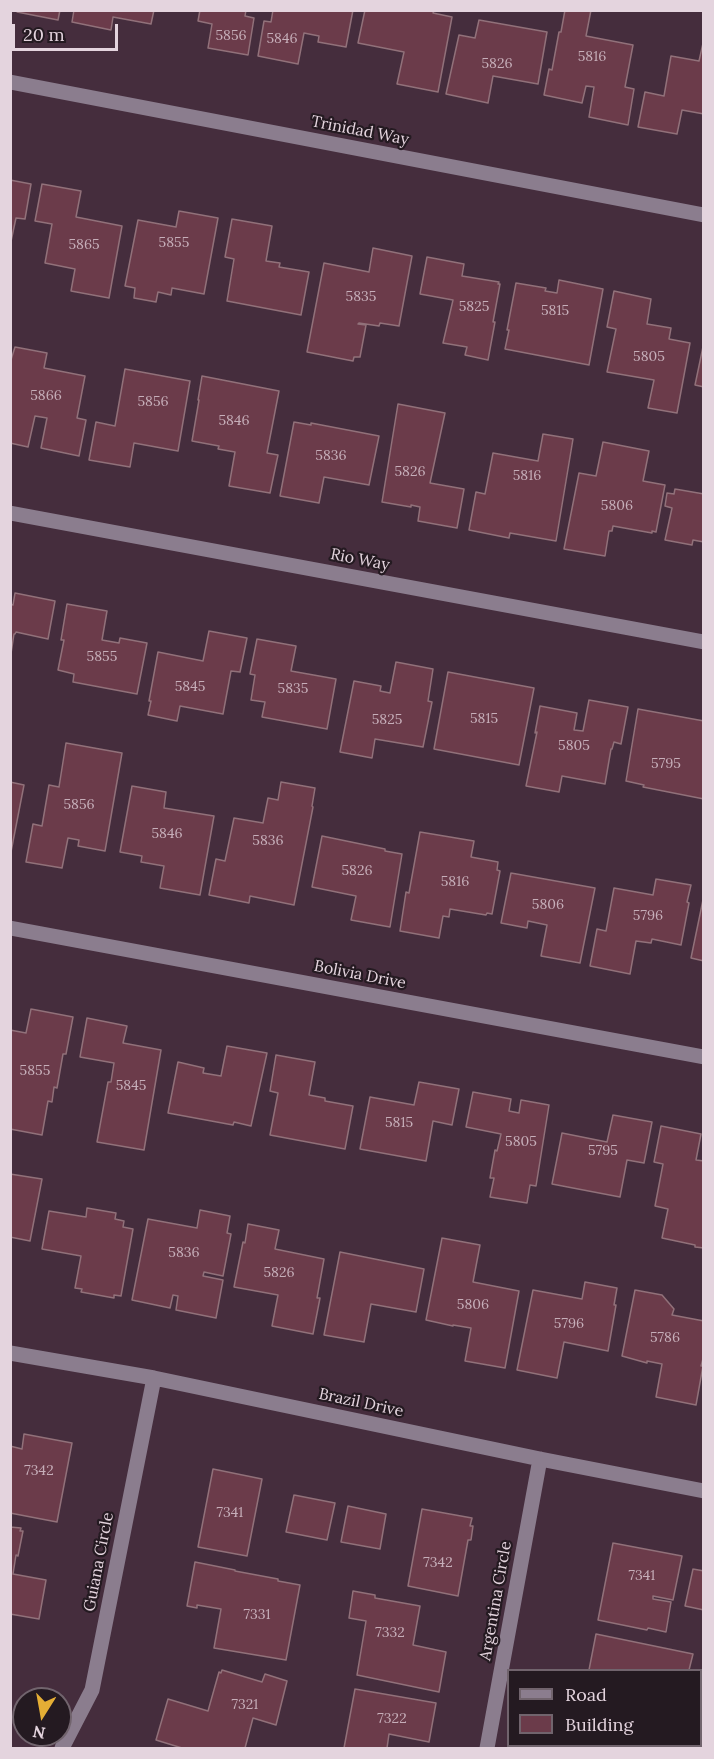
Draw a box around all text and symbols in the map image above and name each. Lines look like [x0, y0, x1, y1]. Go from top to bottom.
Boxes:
scale bar [15, 12, 122, 50]
text: 20 m [23, 23, 65, 46]
house number: 5856 [215, 28, 247, 44]
house number: 5846 [266, 31, 298, 47]
house number: 5816 [578, 49, 606, 65]
house number: 5826 [481, 56, 513, 72]
street label: Trinidad Way [310, 112, 410, 150]
house number: 5855 [159, 235, 189, 251]
house number: 5865 [68, 237, 100, 253]
house number: 5835 [346, 289, 376, 305]
house number: 5825 [459, 299, 489, 315]
house number: 5815 [541, 303, 569, 319]
house number: 5805 [633, 349, 665, 365]
house number: 5866 [30, 388, 62, 404]
house number: 5856 [137, 394, 169, 410]
house number: 5846 [218, 413, 250, 429]
house number: 5836 [315, 448, 347, 464]
house number: 5826 [394, 464, 426, 480]
house number: 5816 [513, 468, 541, 484]
house number: 5806 [601, 498, 633, 514]
street label: Rio Way [329, 545, 391, 575]
house number: 5855 [87, 649, 117, 665]
house number: 5845 [175, 679, 205, 695]
house number: 5835 [278, 681, 308, 697]
house number: 5815 [470, 711, 498, 727]
house number: 5825 [372, 712, 402, 728]
house number: 5805 [558, 738, 590, 754]
house number: 5795 [651, 756, 681, 772]
house number: 5856 [63, 797, 95, 813]
house number: 5846 [151, 826, 183, 842]
house number: 5836 [252, 833, 284, 849]
house number: 5826 [341, 863, 373, 879]
house number: 5816 [441, 874, 469, 890]
house number: 5806 [532, 897, 564, 913]
house number: 5796 [633, 908, 663, 924]
street label: Bolivia Drive [312, 957, 408, 993]
house number: 5855 [20, 1063, 50, 1079]
house number: 5845 [116, 1078, 146, 1094]
house number: 5815 [385, 1115, 413, 1131]
house number: 5805 [505, 1134, 537, 1150]
house number: 5795 [588, 1143, 618, 1159]
house number: 5836 [168, 1245, 200, 1261]
house number: 5826 [263, 1265, 295, 1281]
house number: 5806 [457, 1297, 489, 1313]
house number: 5796 [554, 1316, 584, 1332]
house number: 5786 [650, 1330, 680, 1346]
street label: Brazil Drive [317, 1385, 405, 1421]
house number: 7342 [24, 1463, 54, 1479]
house number: 7341 [217, 1505, 243, 1521]
street label: Guiana Circle [80, 1511, 118, 1613]
street label: Argentina Circle [476, 1540, 516, 1662]
house number: 7342 [423, 1555, 453, 1571]
house number: 7341 [629, 1568, 655, 1584]
house number: 7331 [243, 1607, 271, 1623]
house number: 7332 [375, 1625, 405, 1641]
legend [507, 1669, 702, 1747]
text: Road [565, 1683, 607, 1706]
north arrow [12, 1687, 72, 1747]
house number: 7321 [232, 1697, 258, 1713]
house number: 7322 [377, 1711, 407, 1727]
text: Building [565, 1713, 633, 1736]
text: N [31, 1722, 47, 1744]

